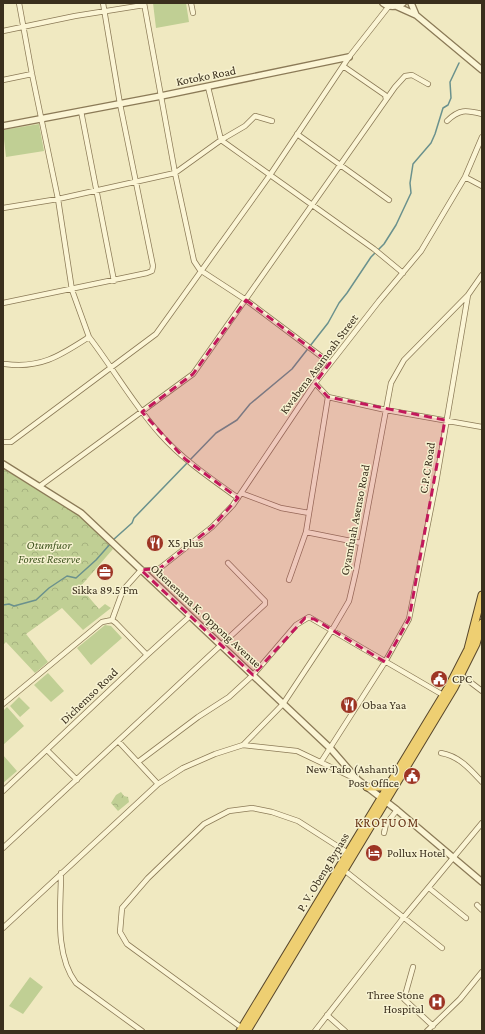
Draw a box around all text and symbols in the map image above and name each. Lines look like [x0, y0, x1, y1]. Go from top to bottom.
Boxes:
street label: Kotoko Road [175, 63, 238, 89]
street label: Kwabena Asamoah Street [277, 310, 362, 417]
street label: C.P.C Road [416, 441, 438, 495]
street label: Gyamfuah Asenso Road [337, 463, 373, 577]
restaurant icon: X5 plus [145, 533, 165, 553]
place label: X5 plus [168, 536, 204, 550]
park label: Otumfuor Forest Reserve [18, 538, 80, 566]
street label: Ohenenana K. Oppong Avenue [148, 561, 264, 671]
office icon: Sikka 89.5 Fm [95, 562, 115, 582]
place label: Sikka 89.5 Fm [72, 583, 138, 597]
street label: Dichemso Road [57, 665, 121, 727]
public building icon: CPC [429, 669, 449, 689]
place label: CPC [452, 672, 472, 686]
restaurant icon: Obaa Yaa [339, 695, 359, 715]
place label: Obaa Yaa [362, 698, 407, 712]
place label: New Tafo (Ashanti) Post Office [306, 762, 399, 790]
public building icon: New Tafo (Ashanti) Post Office [402, 766, 422, 786]
district label: KROFUOM [355, 815, 419, 830]
street label: P. V. Obeng Bypass [294, 830, 352, 914]
hotel icon: Pollux Hotel [364, 843, 384, 863]
place label: Pollux Hotel [387, 846, 445, 860]
place label: Three Stone Hospital [367, 988, 424, 1016]
hospital icon: Three Stone Hospital [427, 992, 447, 1012]

